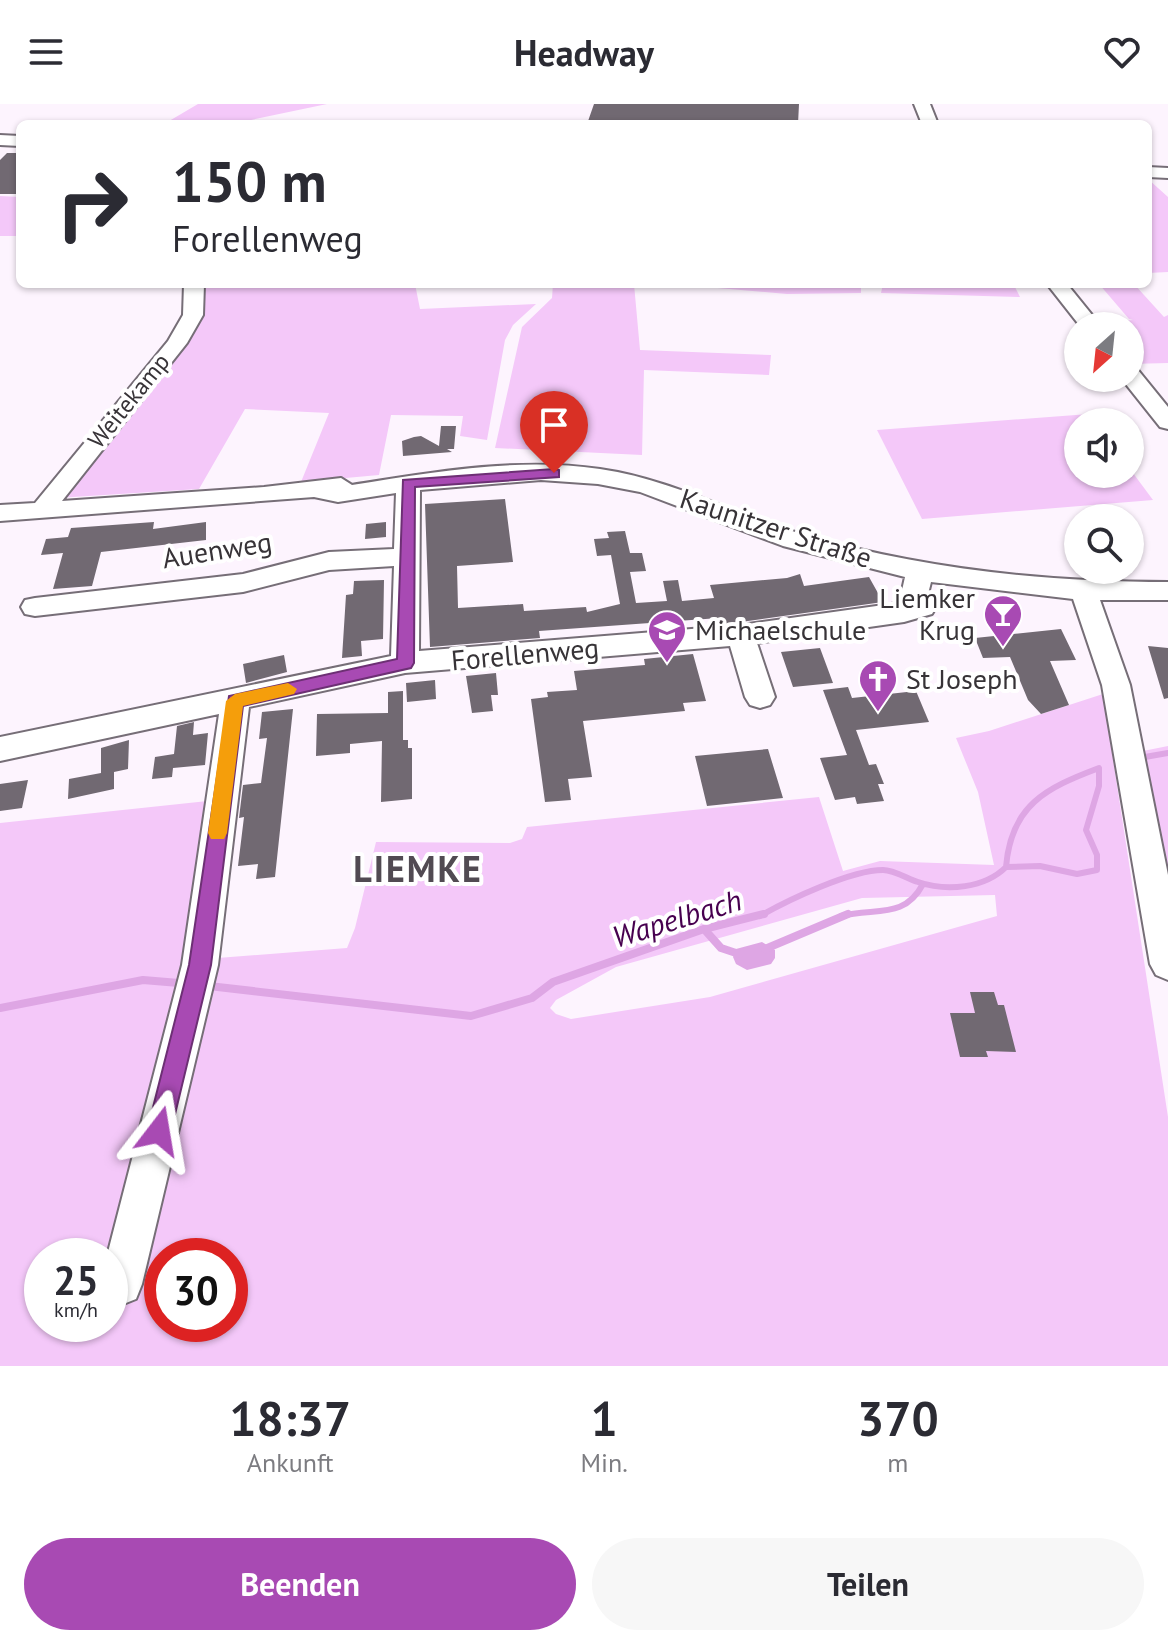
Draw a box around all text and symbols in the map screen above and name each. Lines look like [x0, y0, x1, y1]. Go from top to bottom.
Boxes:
text: Headway [514, 29, 654, 76]
icon: menu [24, 30, 68, 74]
icon: heart [1100, 30, 1144, 74]
text: 150 m [172, 145, 327, 217]
icon: right [40, 152, 144, 256]
text: Forellenweg [172, 215, 363, 262]
north arrow [1064, 312, 1144, 392]
map controls [1064, 312, 1144, 584]
street label: Weitekamp [81, 347, 176, 455]
pin [520, 391, 588, 473]
icon: arrive [532, 403, 576, 447]
button: sound [1064, 408, 1144, 488]
street label: Kaunitzer Straße [676, 479, 877, 576]
button: search [1064, 504, 1144, 584]
street label: Auenweg [160, 523, 274, 576]
place label: Liemker Krug [879, 579, 975, 648]
bar icon: Liemker Krug [982, 593, 1024, 648]
school or university icon: Michaelschule [646, 609, 688, 664]
place label: Michaelschule [695, 611, 866, 648]
street label: Forellenweg [449, 629, 600, 678]
church icon: St Joseph [857, 658, 899, 713]
place label: St Joseph [906, 660, 1017, 697]
district label: LIEMKE [353, 845, 483, 892]
water label: Wapelbach [607, 879, 746, 956]
position arrow [117, 1089, 201, 1173]
speed limit sign: 30 [144, 1238, 248, 1342]
text: 25 [53, 1254, 99, 1306]
text: km/h [54, 1297, 98, 1323]
text: 18:37 [229, 1387, 351, 1449]
text: 1 [590, 1387, 618, 1449]
text: 370 [857, 1387, 939, 1449]
text: Ankunft [247, 1446, 334, 1479]
text: Min. [580, 1446, 628, 1479]
text: m [887, 1446, 908, 1479]
button: Beenden [24, 1538, 576, 1630]
button: Teilen [592, 1538, 1144, 1630]

